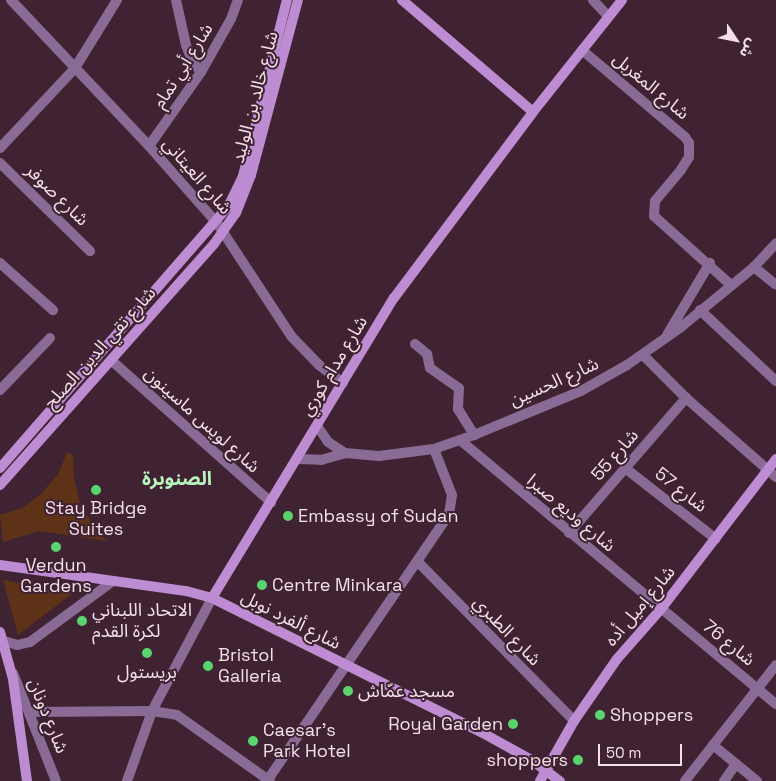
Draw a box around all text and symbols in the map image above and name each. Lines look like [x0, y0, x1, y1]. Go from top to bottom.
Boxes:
north arrow [711, 15, 761, 65]
street label: شارع أبي تمام [148, 19, 218, 113]
street label: شارع خالد بن الوليد [227, 29, 283, 165]
text: ش [736, 35, 761, 61]
street label: شارع المغربل [608, 48, 694, 124]
street label: شارع العيتاني [158, 133, 236, 219]
street label: شارع صوفر [21, 160, 93, 230]
street label: شارع تقي الدين الصلح [40, 283, 160, 413]
street label: شارع مدام كوري [296, 312, 372, 420]
street label: شارع الحسين [506, 353, 602, 411]
street label: شارع لويس ماسينون [140, 362, 264, 478]
street label: شارع 55 [587, 425, 643, 485]
street label: شارع 57 [651, 463, 711, 517]
district label: الصنوبرة [142, 468, 212, 490]
street label: شارع وديع صبرا [522, 470, 620, 556]
marker: Stay Bridge Suites [90, 484, 102, 496]
place label: Stay Bridge Suites [45, 498, 147, 540]
place label: Embassy of Sudan [298, 505, 458, 527]
marker: Embassy of Sudan [282, 510, 294, 522]
marker: Verdun Gardens [50, 541, 62, 553]
place label: Verdun Gardens [20, 555, 92, 598]
street label: شارع إميل أده [600, 562, 680, 650]
place label: Centre Minkara [272, 574, 403, 596]
marker: Centre Minkara [256, 579, 268, 591]
street label: شارع ألفرد نوبل [238, 586, 344, 654]
street label: شارع الطبري [469, 592, 545, 670]
place label: الاتحاد اللبناني لكرة القدم [92, 600, 192, 642]
marker: الاتحاد اللبناني لكرة القدم [76, 615, 88, 627]
street label: شارع 76 [699, 615, 759, 671]
place label: Bristol Galleria [218, 645, 281, 688]
marker: بريستول [141, 647, 153, 659]
marker: Bristol Galleria [202, 660, 214, 672]
place label: بريستول [117, 661, 177, 683]
street label: شارع دونان [23, 675, 73, 757]
place label: مسجد عمّاش [358, 680, 455, 702]
marker: مسجد عمّاش [342, 685, 354, 697]
place label: Shoppers [610, 704, 693, 726]
marker: Shoppers [594, 709, 606, 721]
place label: Royal Garden [388, 713, 503, 735]
marker: Royal Garden [507, 718, 519, 730]
place label: Caesar's Park Hotel [263, 720, 351, 762]
scale bar [601, 734, 685, 766]
marker: Caesar's Park Hotel [247, 735, 259, 747]
text: 50 m [606, 743, 641, 762]
place label: shoppers [486, 749, 568, 771]
marker: shoppers [572, 754, 584, 766]

